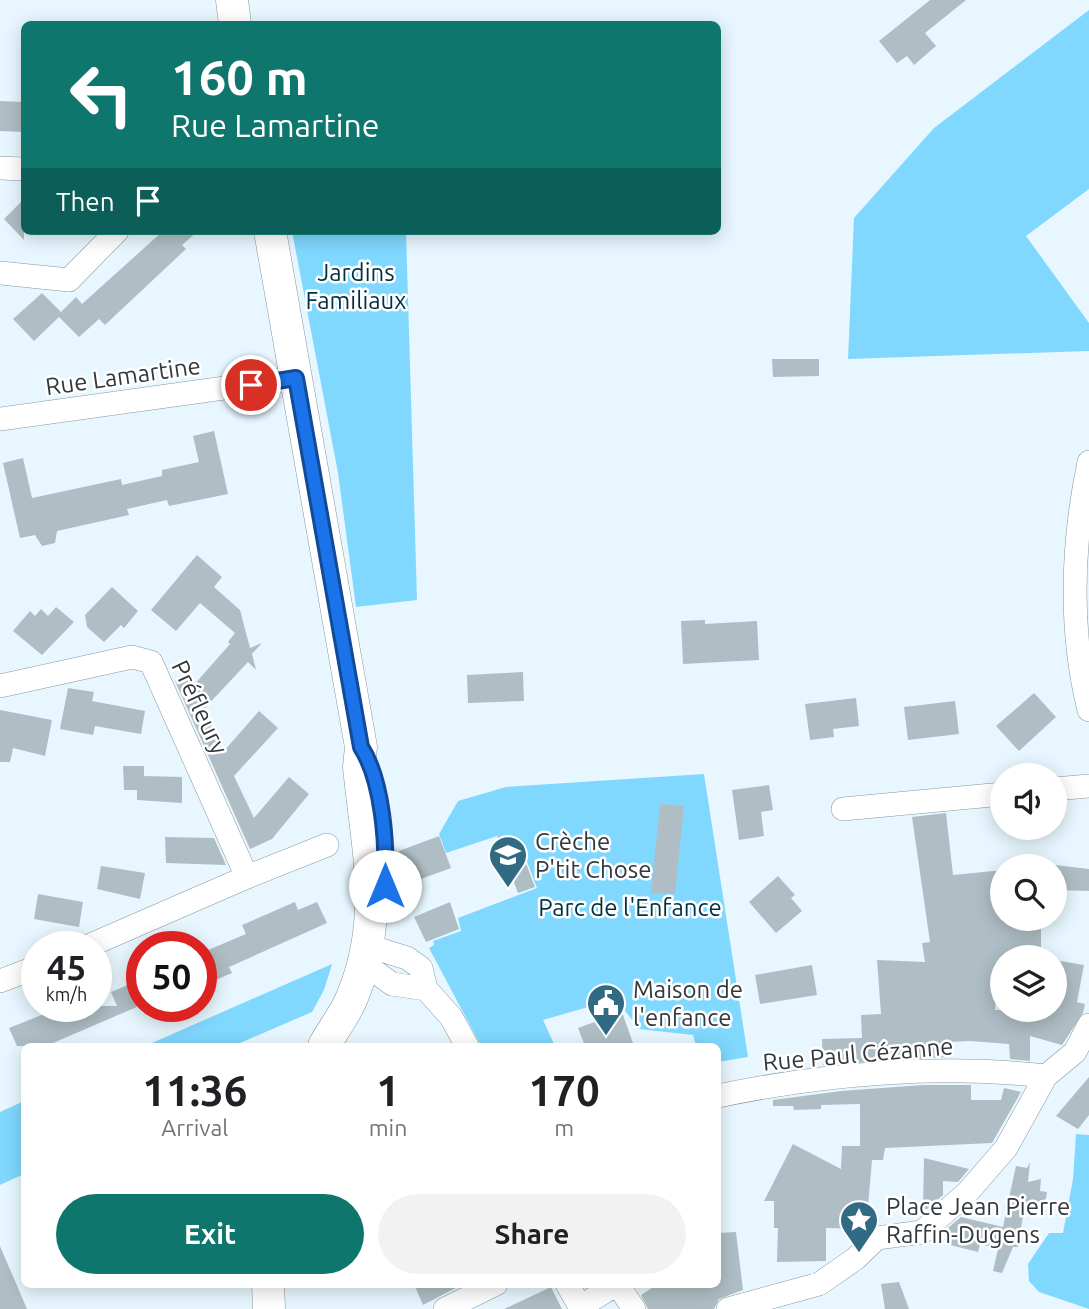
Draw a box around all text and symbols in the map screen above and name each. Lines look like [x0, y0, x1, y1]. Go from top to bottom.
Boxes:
icon: left [56, 49, 147, 140]
text: 160 m [171, 49, 308, 104]
text: Rue Lamartine [171, 107, 379, 143]
icon: arrive [129, 182, 167, 220]
text: Then [56, 187, 115, 216]
park label: Jardins Familiaux [306, 259, 406, 314]
street label: Rue Lamartine [44, 352, 202, 400]
pin [221, 355, 281, 415]
icon: arrive [232, 366, 270, 404]
street label: Préfleury [167, 656, 234, 759]
map controls [990, 763, 1067, 1022]
button: sound [990, 763, 1067, 840]
place label: Crèche P'tit Chose [535, 828, 651, 883]
school or university icon: Crèche P'tit Chose [487, 834, 529, 889]
position arrow [348, 849, 422, 923]
button: search [990, 854, 1067, 931]
park label: Parc de l'Enfance [538, 894, 722, 921]
speed limit sign: 50 [126, 931, 217, 1022]
button: layers [990, 945, 1067, 1022]
text: 45 [47, 947, 86, 987]
place label: Maison de l'enfance [633, 976, 743, 1031]
public building icon: Maison de l'enfance [585, 982, 627, 1037]
text: km/h [46, 984, 87, 1004]
street label: Rue Paul Cézanne [762, 1032, 954, 1076]
text: 11:36 [142, 1067, 247, 1114]
text: 1 [376, 1067, 400, 1114]
text: 170 [529, 1067, 600, 1114]
text: Arrival [161, 1115, 228, 1140]
text: min [369, 1115, 407, 1140]
text: m [554, 1115, 574, 1140]
place label: Place Jean Pierre Raffin-Dugens [886, 1193, 1070, 1248]
button: Exit [56, 1194, 364, 1274]
button: Share [378, 1194, 686, 1274]
place icon: Place Jean Pierre Raffin-Dugens [838, 1199, 880, 1254]

